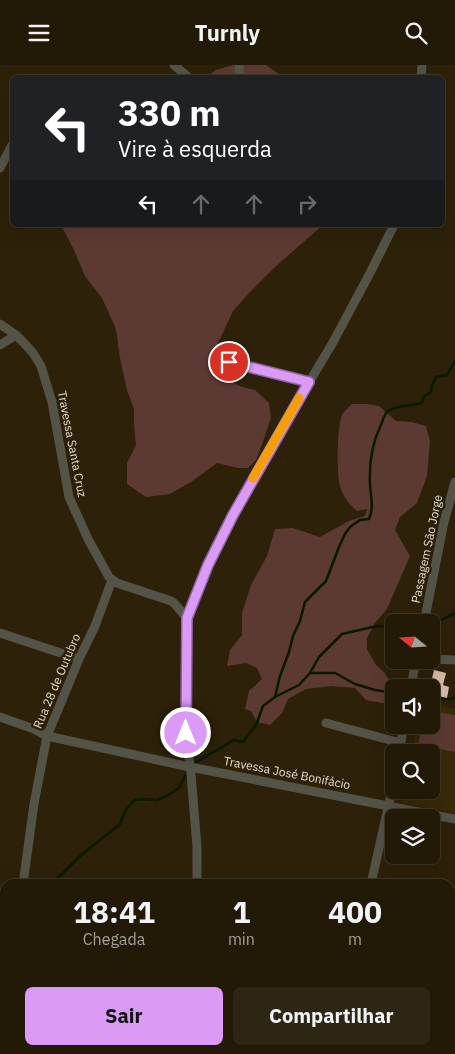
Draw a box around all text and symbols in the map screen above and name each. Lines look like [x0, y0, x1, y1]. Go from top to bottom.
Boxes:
text: Turnly [195, 18, 260, 47]
icon: menu [25, 19, 53, 47]
icon: search [402, 19, 430, 47]
text: 330 m [118, 90, 221, 136]
icon: left [35, 95, 100, 160]
text: Vire à esquerda [118, 134, 272, 163]
icon: left [134, 190, 162, 218]
icon: ahead [187, 190, 215, 218]
icon: ahead [240, 190, 268, 218]
icon: right [293, 190, 321, 218]
pin [208, 341, 250, 383]
icon: arrive [215, 348, 243, 376]
street label: Travessa Santa Cruz [55, 389, 90, 499]
street label: Passagem São Jorge [408, 493, 445, 604]
north arrow [385, 614, 440, 669]
map controls [385, 614, 440, 864]
street label: Rua 28 de Outubro [30, 631, 83, 731]
button: sound [385, 679, 440, 734]
position arrow [159, 706, 211, 758]
button: search [385, 744, 440, 799]
street label: Travessa José Bonifácio [222, 753, 352, 792]
button: layers [385, 809, 440, 864]
text: 18:41 [73, 892, 155, 931]
text: 1 [232, 892, 250, 931]
text: 400 [328, 892, 382, 931]
text: Chegada [83, 929, 145, 949]
text: min [228, 929, 255, 949]
text: m [348, 929, 362, 949]
button: Sair [25, 987, 223, 1045]
button: Compartilhar [233, 987, 430, 1045]

